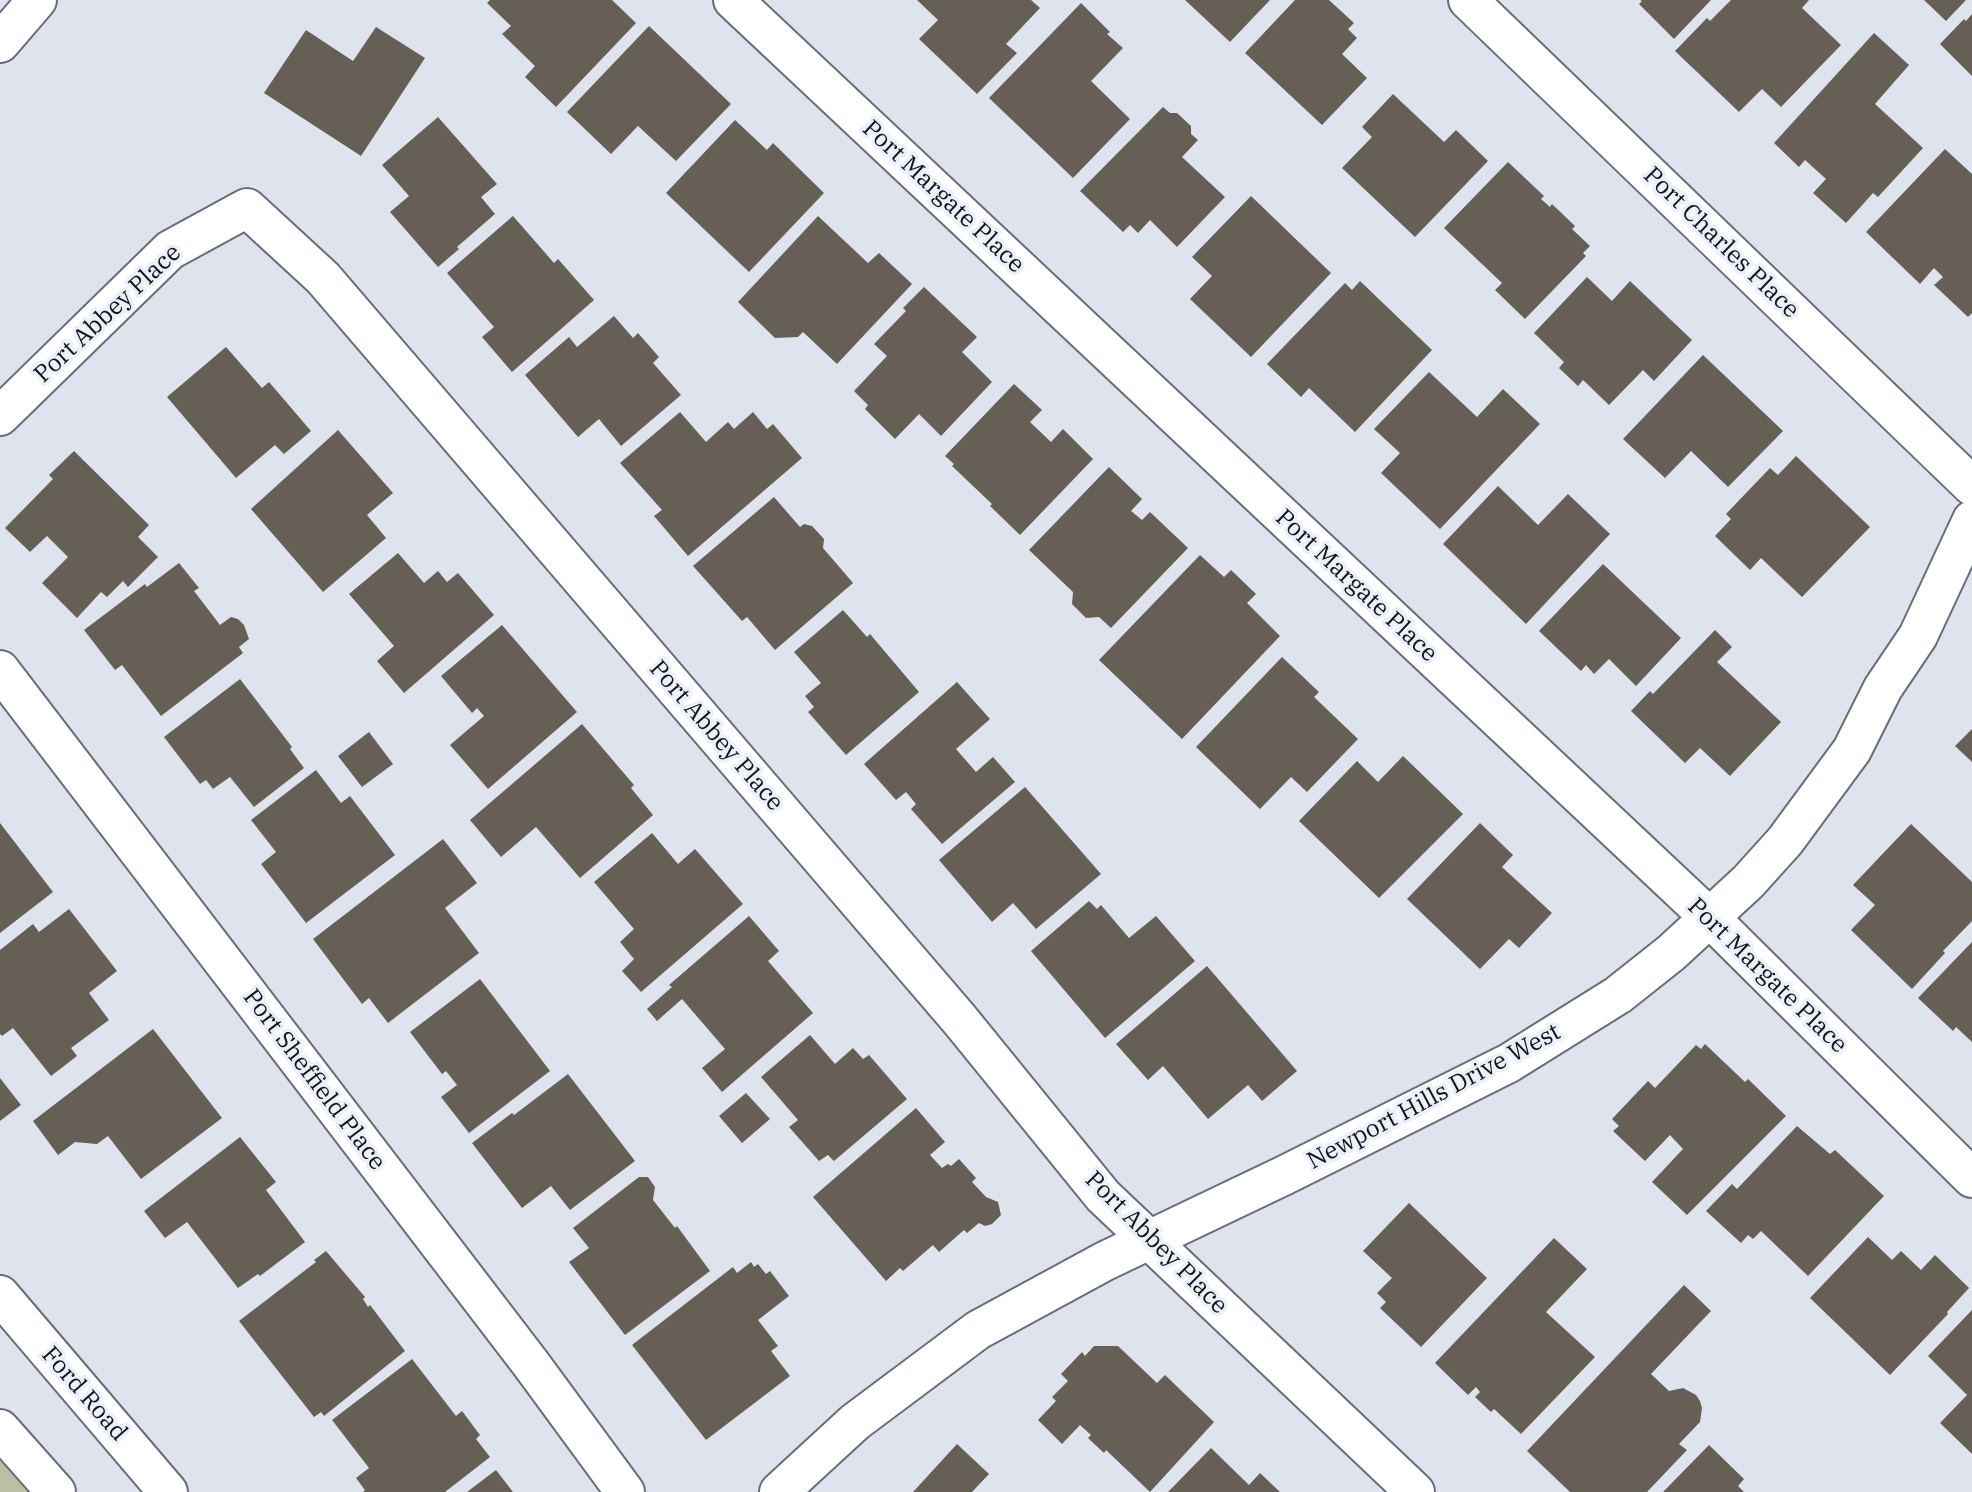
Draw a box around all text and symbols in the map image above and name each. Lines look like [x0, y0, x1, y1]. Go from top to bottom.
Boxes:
street label: Port Margate Place [856, 115, 1030, 279]
street label: Port Charles Place [1637, 161, 1805, 325]
street label: Port Abbey Place [29, 239, 187, 389]
street label: Port Margate Place [1269, 504, 1443, 668]
street label: Port Abbey Place [643, 655, 789, 817]
street label: Port Margate Place [1681, 892, 1853, 1060]
street label: Port Sheffield Place [237, 984, 391, 1176]
street label: Newport Hills Drive West [1302, 1018, 1566, 1176]
street label: Port Abbey Place [1079, 1166, 1233, 1320]
street label: Ford Road [35, 1341, 133, 1447]

